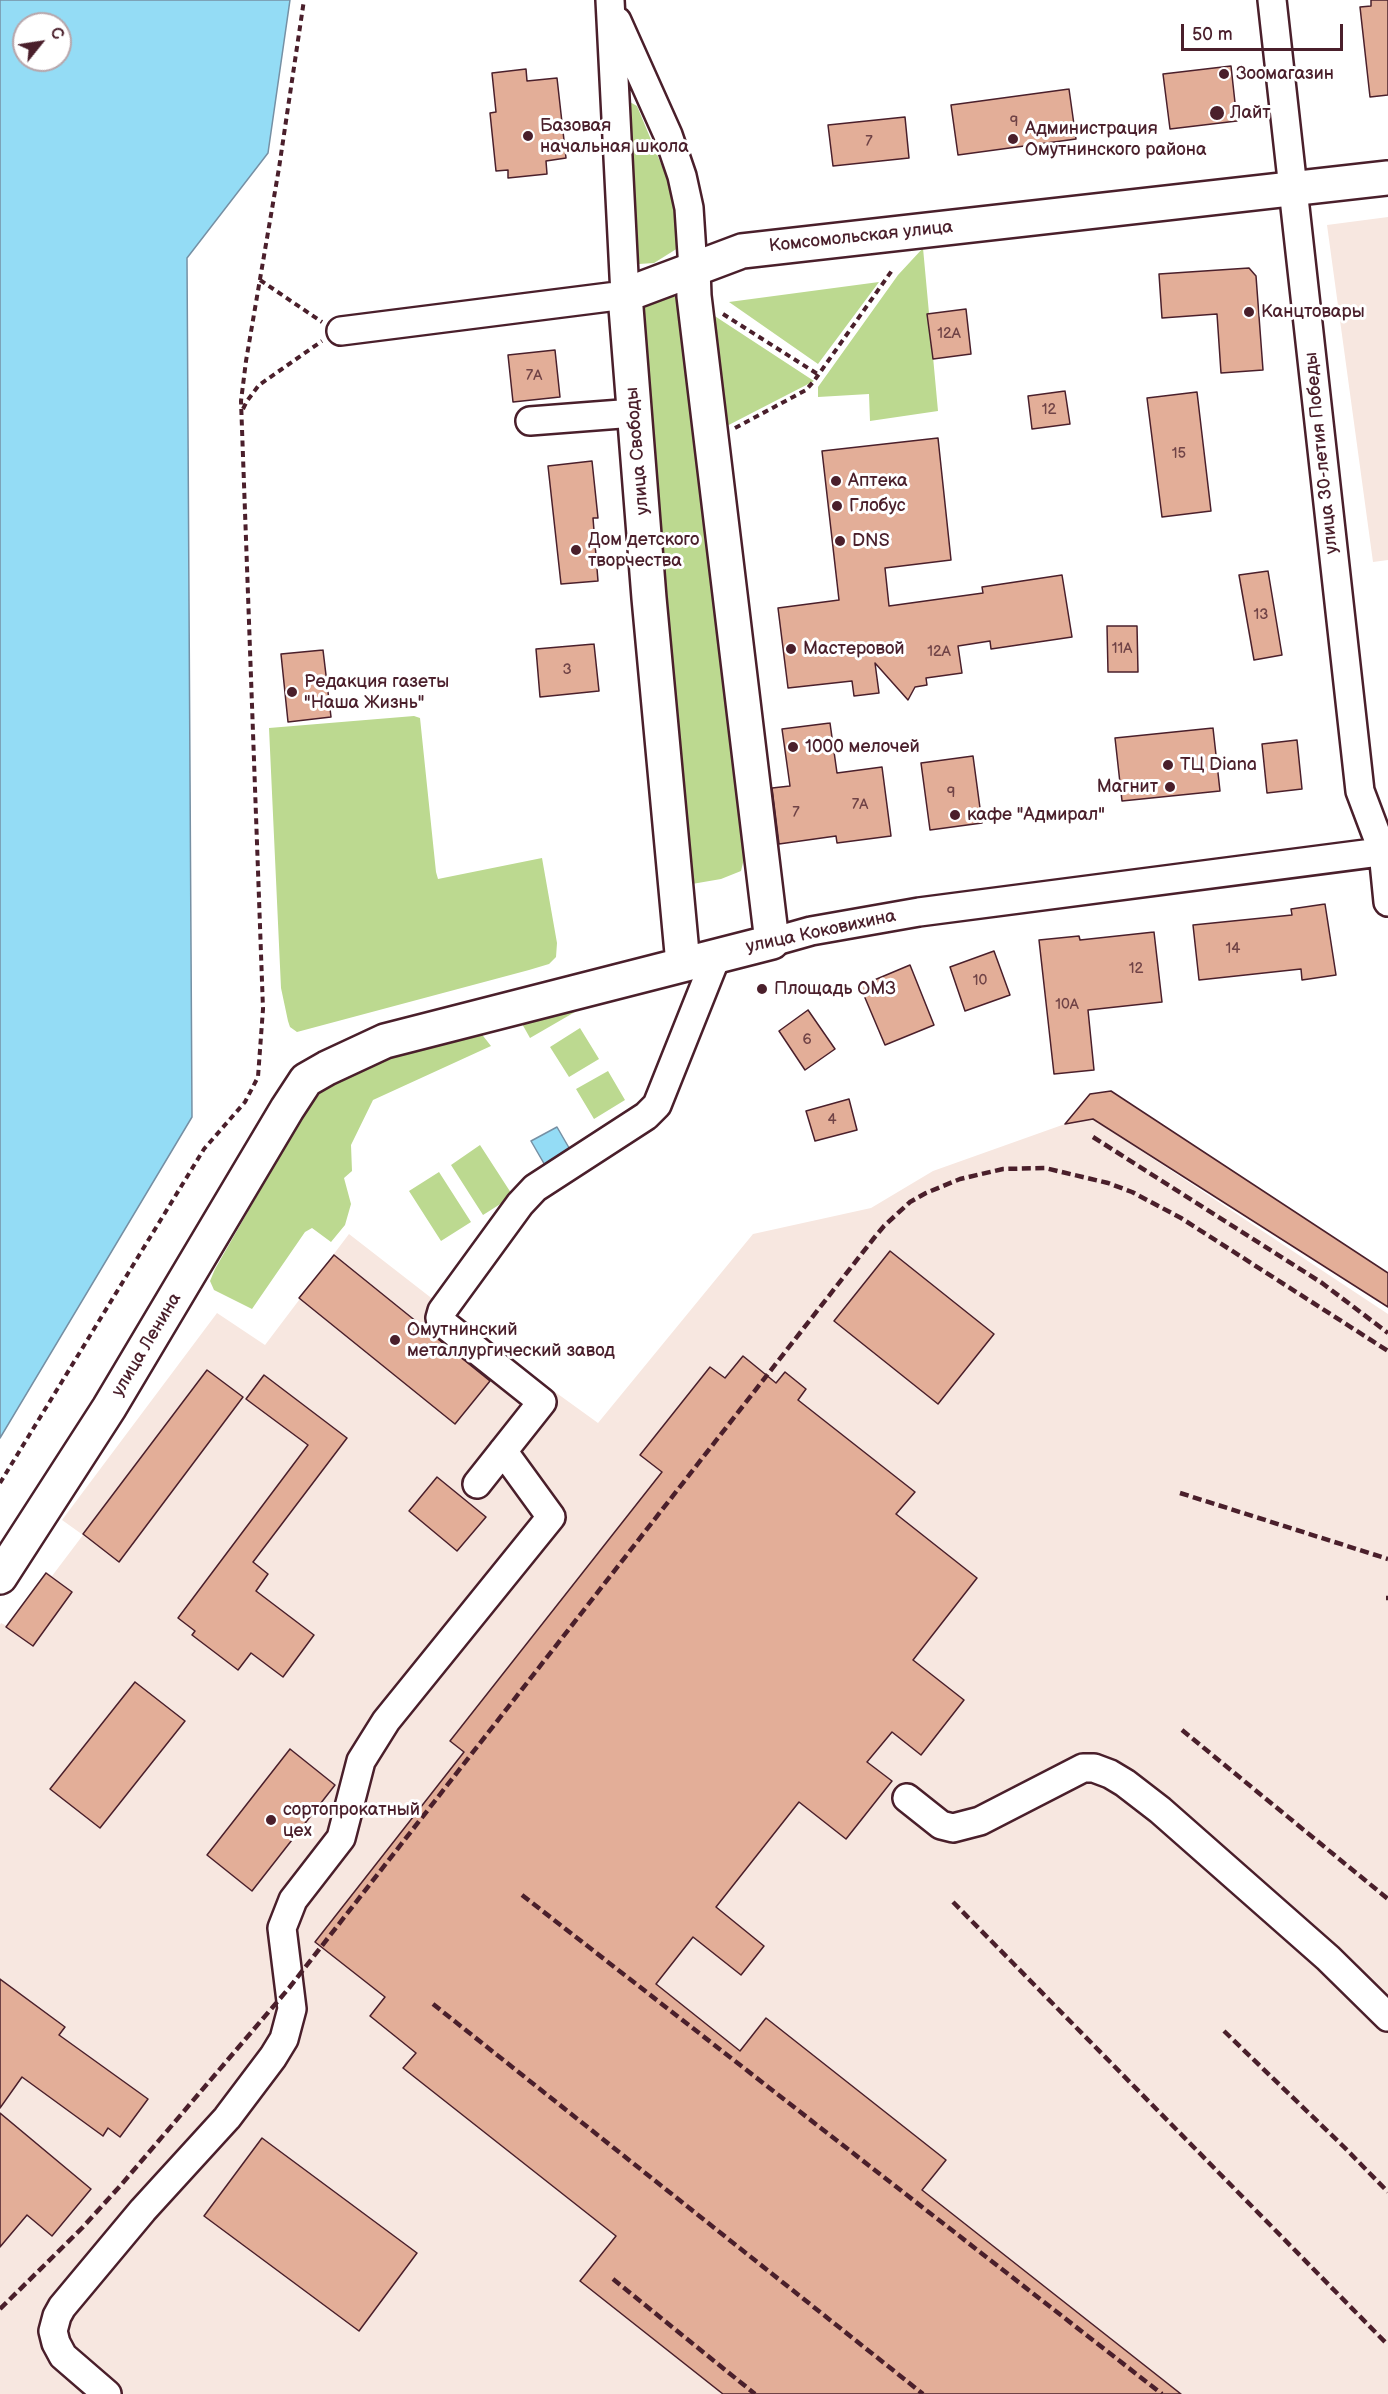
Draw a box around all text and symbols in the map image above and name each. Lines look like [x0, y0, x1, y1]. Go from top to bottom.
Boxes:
north arrow [12, 12, 72, 72]
scale bar [1184, 12, 1346, 50]
text: С [45, 24, 67, 43]
text: 50 m [1192, 24, 1233, 45]
place label: Зоомагазин [1236, 63, 1334, 85]
marker: Зоомагазин [1217, 67, 1231, 81]
place label: Лайт [1230, 102, 1271, 124]
marker: Лайт [1208, 104, 1226, 122]
house number: 9 [1010, 113, 1018, 131]
place label: Базовая начальная школа [540, 115, 689, 158]
place label: Администрация Омутнинского района [1025, 118, 1207, 160]
marker: Базовая начальная школа [521, 129, 535, 143]
marker: Администрация Омутнинского района [1006, 132, 1020, 146]
house number: 7 [865, 133, 873, 151]
street label: Комсомольская улица [768, 217, 954, 257]
place label: Канцтовары [1261, 301, 1365, 323]
marker: Канцтовары [1242, 305, 1256, 319]
house number: 12А [937, 325, 961, 343]
street label: улица 30-летия Победы [1301, 351, 1343, 555]
house number: 7А [526, 367, 542, 385]
street label: улица Свободы [622, 386, 654, 516]
house number: 12 [1042, 401, 1056, 419]
house number: 15 [1172, 445, 1186, 463]
place label: Аптека [848, 470, 908, 492]
marker: Аптека [829, 474, 843, 488]
place label: Глобус [849, 495, 906, 517]
marker: Глобус [830, 499, 844, 513]
place label: Дом детского творчества [588, 529, 699, 572]
place label: DNS [852, 530, 890, 552]
marker: DNS [833, 534, 847, 548]
marker: Дом детского творчества [569, 543, 583, 557]
house number: 13 [1253, 606, 1269, 624]
place label: Мастеровой [803, 638, 905, 660]
house number: 11А [1112, 640, 1132, 658]
marker: Мастеровой [784, 642, 798, 656]
house number: 12А [927, 643, 951, 661]
house number: 3 [562, 661, 572, 679]
place label: Редакция газеты "Наша Жизнь" [304, 671, 449, 714]
marker: Редакция газеты "Наша Жизнь" [285, 685, 299, 699]
place label: 1000 мелочей [805, 736, 920, 758]
marker: 1000 мелочей [786, 740, 800, 754]
place label: ТЦ Diana [1180, 754, 1257, 776]
marker: ТЦ Diana [1161, 758, 1175, 772]
place label: Магнит [1097, 776, 1158, 798]
marker: Магнит [1163, 780, 1177, 794]
house number: 9 [947, 784, 955, 802]
house number: 7А [852, 796, 868, 814]
house number: 7 [792, 804, 800, 822]
place label: кафе "Адмирал" [967, 804, 1105, 826]
marker: кафе "Адмирал" [948, 808, 962, 822]
street label: улица Коковихина [744, 906, 898, 958]
house number: 14 [1226, 940, 1240, 958]
house number: 12 [1129, 960, 1143, 978]
house number: 10 [973, 972, 987, 990]
place label: Площадь ОМЗ [774, 978, 896, 1000]
marker: Площадь ОМЗ [755, 982, 769, 996]
house number: 10А [1055, 996, 1079, 1014]
house number: 6 [802, 1031, 812, 1049]
house number: 4 [827, 1111, 837, 1129]
street label: улица Ленина [108, 1289, 186, 1401]
place label: Омутнинский металлургический завод [407, 1319, 615, 1362]
marker: Омутнинский металлургический завод [388, 1333, 402, 1347]
place label: сортопрокатный цех [283, 1799, 420, 1842]
marker: сортопрокатный цех [264, 1813, 278, 1827]

